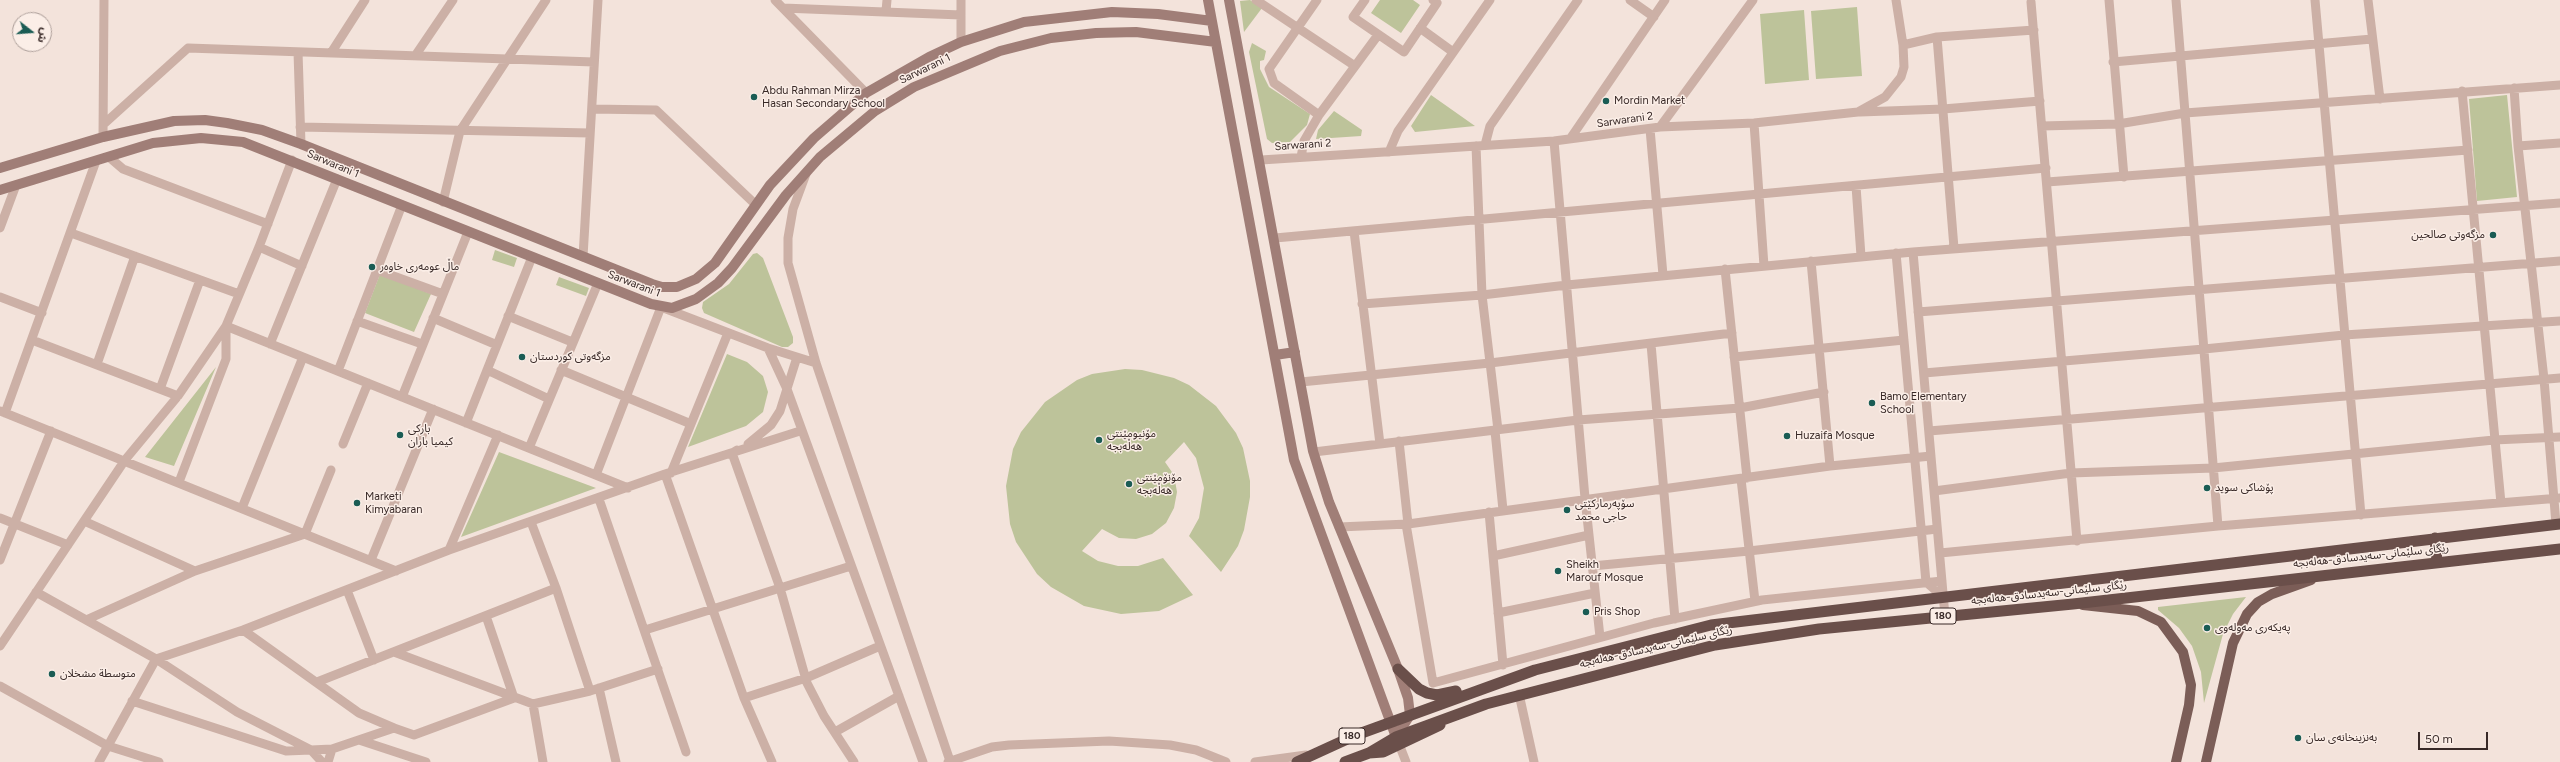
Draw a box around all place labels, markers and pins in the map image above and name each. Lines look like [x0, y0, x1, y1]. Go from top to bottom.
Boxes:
place label: Abdu Rahman Mirza Hasan Secondary School [762, 84, 885, 110]
marker: Abdu Rahman Mirza Hasan Secondary School [749, 92, 759, 102]
place label: Mordin Market [1614, 94, 1685, 108]
marker: Mordin Market [1601, 96, 1611, 106]
place label: مزگەوتی صالحین [2411, 228, 2485, 242]
marker: مزگەوتی صالحین [2488, 230, 2498, 240]
place label: ماڵ عومەری خاوەر [380, 260, 459, 274]
marker: ماڵ عومەری خاوەر [367, 262, 377, 272]
place label: مزگەوتی کوردستان [530, 350, 611, 364]
marker: مزگەوتی کوردستان [517, 352, 527, 362]
place label: Bamo Elementary School [1880, 390, 1966, 416]
marker: Bamo Elementary School [1867, 398, 1877, 408]
place label: باركى كيميا باران [408, 422, 453, 448]
place label: مۆنیومێنتی هەڵەبجە [1107, 427, 1156, 453]
place label: Huzaifa Mosque [1795, 429, 1875, 443]
marker: باركى كيميا باران [395, 430, 405, 440]
marker: Huzaifa Mosque [1782, 431, 1792, 441]
marker: مۆنیومێنتی هەڵەبجە [1094, 435, 1104, 445]
place label: مۆنۆمێنتی هەڵەبجە [1137, 471, 1182, 497]
marker: مۆنۆمێنتی هەڵەبجە [1124, 479, 1134, 489]
place label: پۆشاکی سوید [2215, 481, 2274, 495]
marker: پۆشاکی سوید [2202, 483, 2212, 493]
place label: Marketi Kimyabaran [365, 490, 422, 516]
place label: سۆپەرمارکێتی حاجی محمد [1575, 497, 1634, 523]
marker: Marketi Kimyabaran [352, 498, 362, 508]
marker: سۆپەرمارکێتی حاجی محمد [1562, 505, 1572, 515]
place label: Sheikh Marouf Mosque [1566, 558, 1643, 584]
marker: Sheikh Marouf Mosque [1553, 566, 1563, 576]
place label: Pris Shop [1594, 605, 1640, 619]
marker: Pris Shop [1581, 607, 1591, 617]
place label: پەیکەری مەولەوی [2215, 621, 2290, 635]
marker: پەیکەری مەولەوی [2202, 623, 2212, 633]
place label: متوسطة مشخلان [60, 667, 136, 681]
marker: متوسطة مشخلان [47, 669, 57, 679]
place label: بەنزینخانەی سان [2306, 731, 2377, 745]
marker: بەنزینخانەی سان [2293, 733, 2303, 743]

